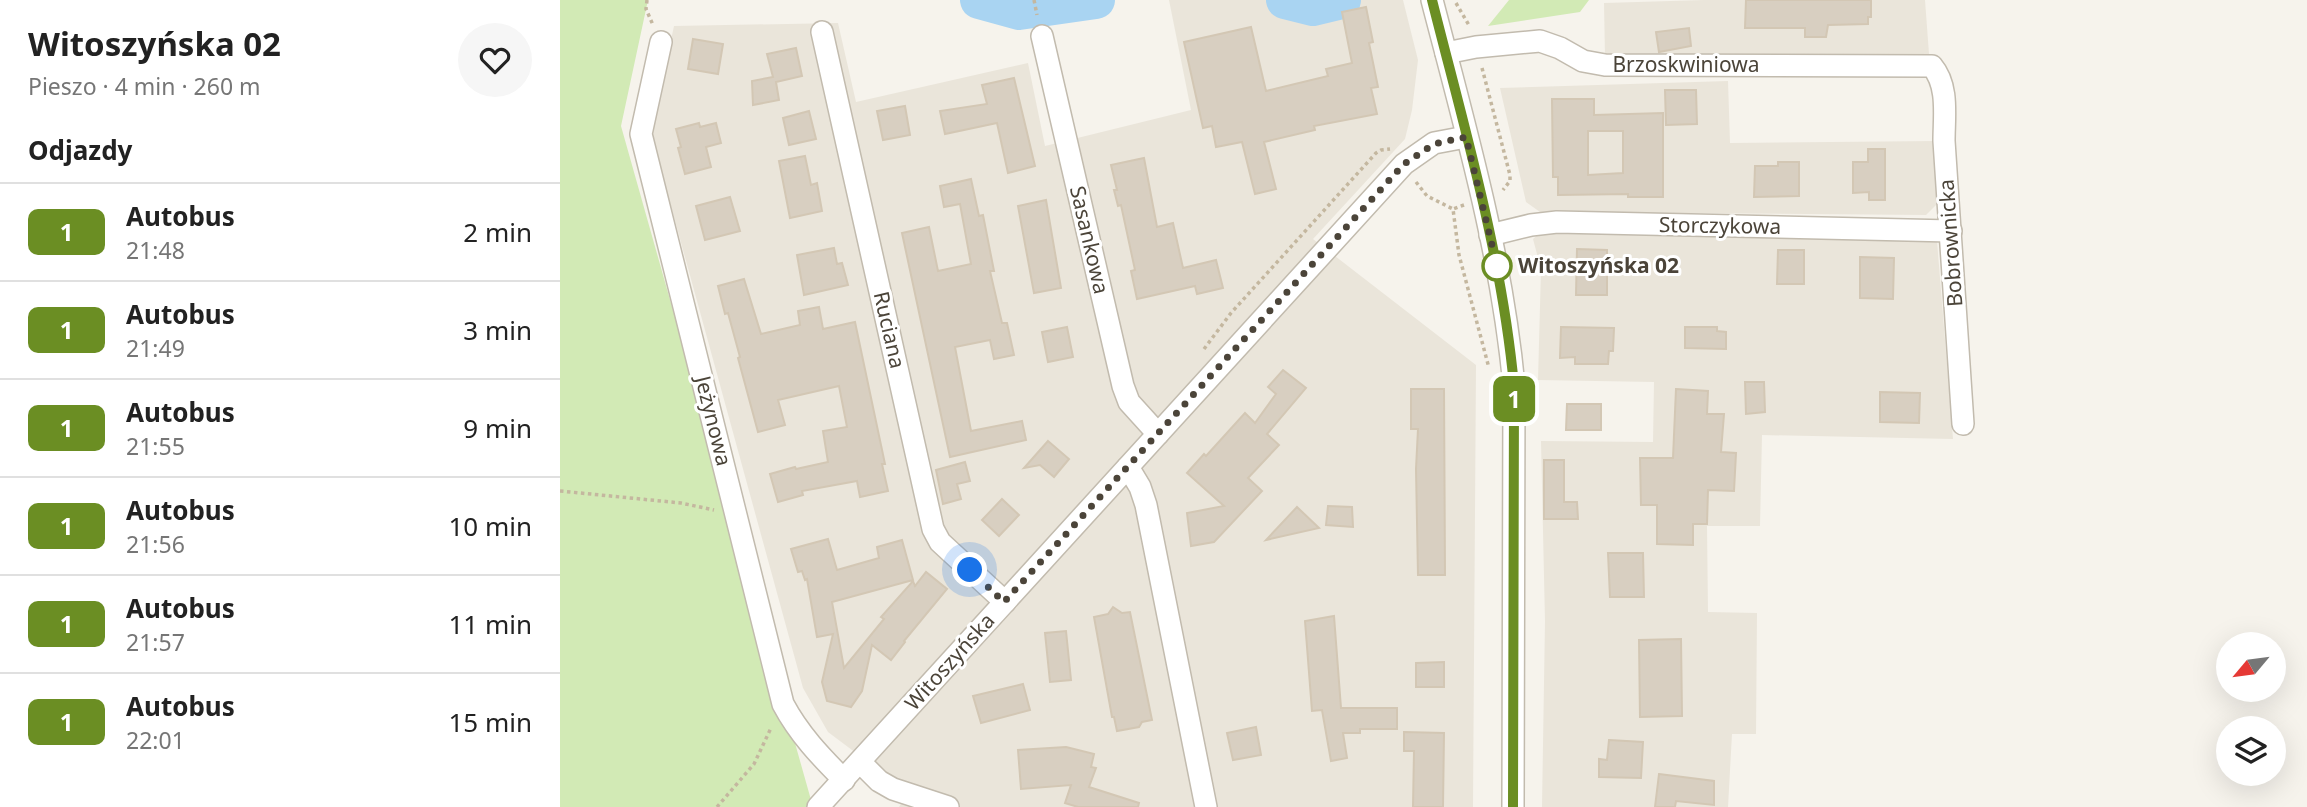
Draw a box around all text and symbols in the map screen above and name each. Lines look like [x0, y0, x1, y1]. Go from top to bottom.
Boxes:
text: Witoszyńska 02 [28, 21, 281, 66]
button: heart [458, 23, 532, 97]
street label: Brzoskwiniowa [1612, 50, 1760, 78]
text: Pieszo · 4 min · 260 m [28, 70, 261, 102]
text: Odjazdy [28, 132, 132, 168]
street label: Bobrownicka [1932, 178, 1968, 308]
street label: Sasankowa [1064, 183, 1116, 296]
text: Autobus [126, 198, 235, 234]
street label: Storczykowa [1659, 210, 1782, 240]
text: 2 min [463, 214, 532, 250]
text: 1 [60, 215, 73, 248]
text: 21:48 [126, 234, 185, 266]
marker: Witoszyńska 02 [1482, 251, 1512, 281]
place label: Witoszyńska 02 [1518, 251, 1679, 279]
street label: Ruciana [868, 289, 912, 371]
text: Autobus [126, 296, 235, 332]
text: 3 min [463, 312, 532, 348]
text: 1 [60, 313, 73, 346]
text: 21:49 [126, 332, 185, 364]
street label: Jeżynowa [689, 371, 739, 469]
line badge: 1 [1491, 376, 1537, 422]
text: 1 [1507, 382, 1521, 415]
text: Autobus [126, 394, 235, 430]
text: 9 min [463, 410, 532, 446]
text: 1 [60, 411, 73, 444]
text: 21:55 [126, 430, 185, 462]
text: Autobus [126, 492, 235, 528]
text: 10 min [448, 508, 532, 544]
text: 1 [60, 509, 73, 542]
text: 21:56 [126, 528, 185, 560]
your location [952, 552, 987, 587]
text: Autobus [126, 590, 235, 626]
text: 11 min [448, 606, 532, 642]
text: 1 [60, 607, 73, 640]
street label: Witoszyńska [898, 607, 1000, 716]
text: 21:57 [126, 626, 185, 658]
north arrow [2216, 632, 2286, 702]
map controls [2216, 632, 2286, 786]
text: Autobus [126, 688, 235, 724]
text: 15 min [448, 704, 532, 740]
text: 1 [60, 705, 73, 738]
button: layers [2216, 716, 2286, 786]
text: 22:01 [126, 724, 185, 756]

